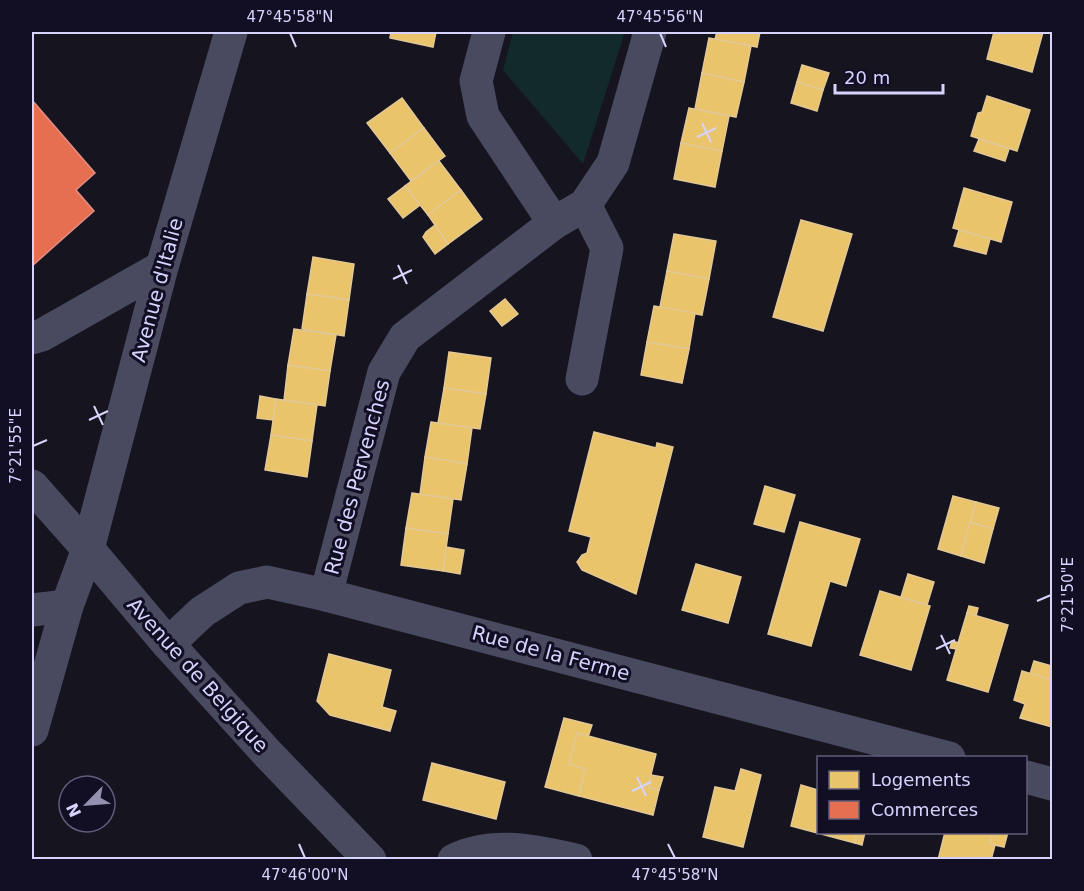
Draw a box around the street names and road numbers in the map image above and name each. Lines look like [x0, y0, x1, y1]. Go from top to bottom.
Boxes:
street label: Avenue d'Italie [126, 215, 188, 365]
street label: Rue des Pervenches [319, 377, 395, 577]
street label: Avenue de Belgique [122, 593, 274, 757]
street label: Rue de la Ferme [470, 620, 632, 686]

